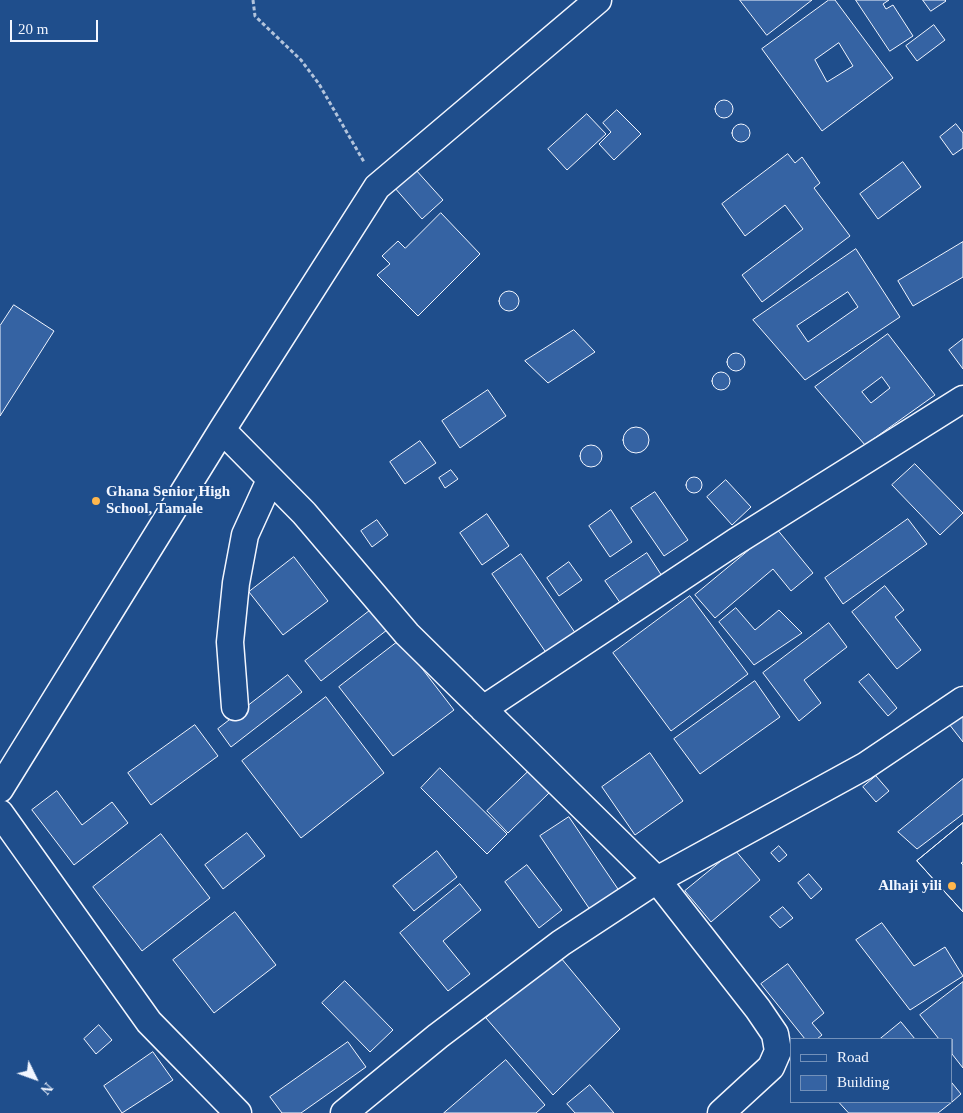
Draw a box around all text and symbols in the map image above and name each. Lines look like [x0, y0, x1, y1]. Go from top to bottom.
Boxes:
scale bar [12, 10, 100, 42]
text: 20 m [18, 21, 48, 37]
place label: Ghana Senior High School, Tamale [106, 483, 230, 518]
marker: Ghana Senior High School, Tamale [90, 495, 102, 507]
place label: Alhaji yili [878, 877, 942, 895]
marker: Alhaji yili [946, 880, 958, 892]
legend [790, 1038, 953, 1103]
text: Road [837, 1049, 869, 1065]
north arrow [10, 1053, 60, 1103]
text: Building [837, 1074, 890, 1090]
text: N [38, 1080, 55, 1097]

